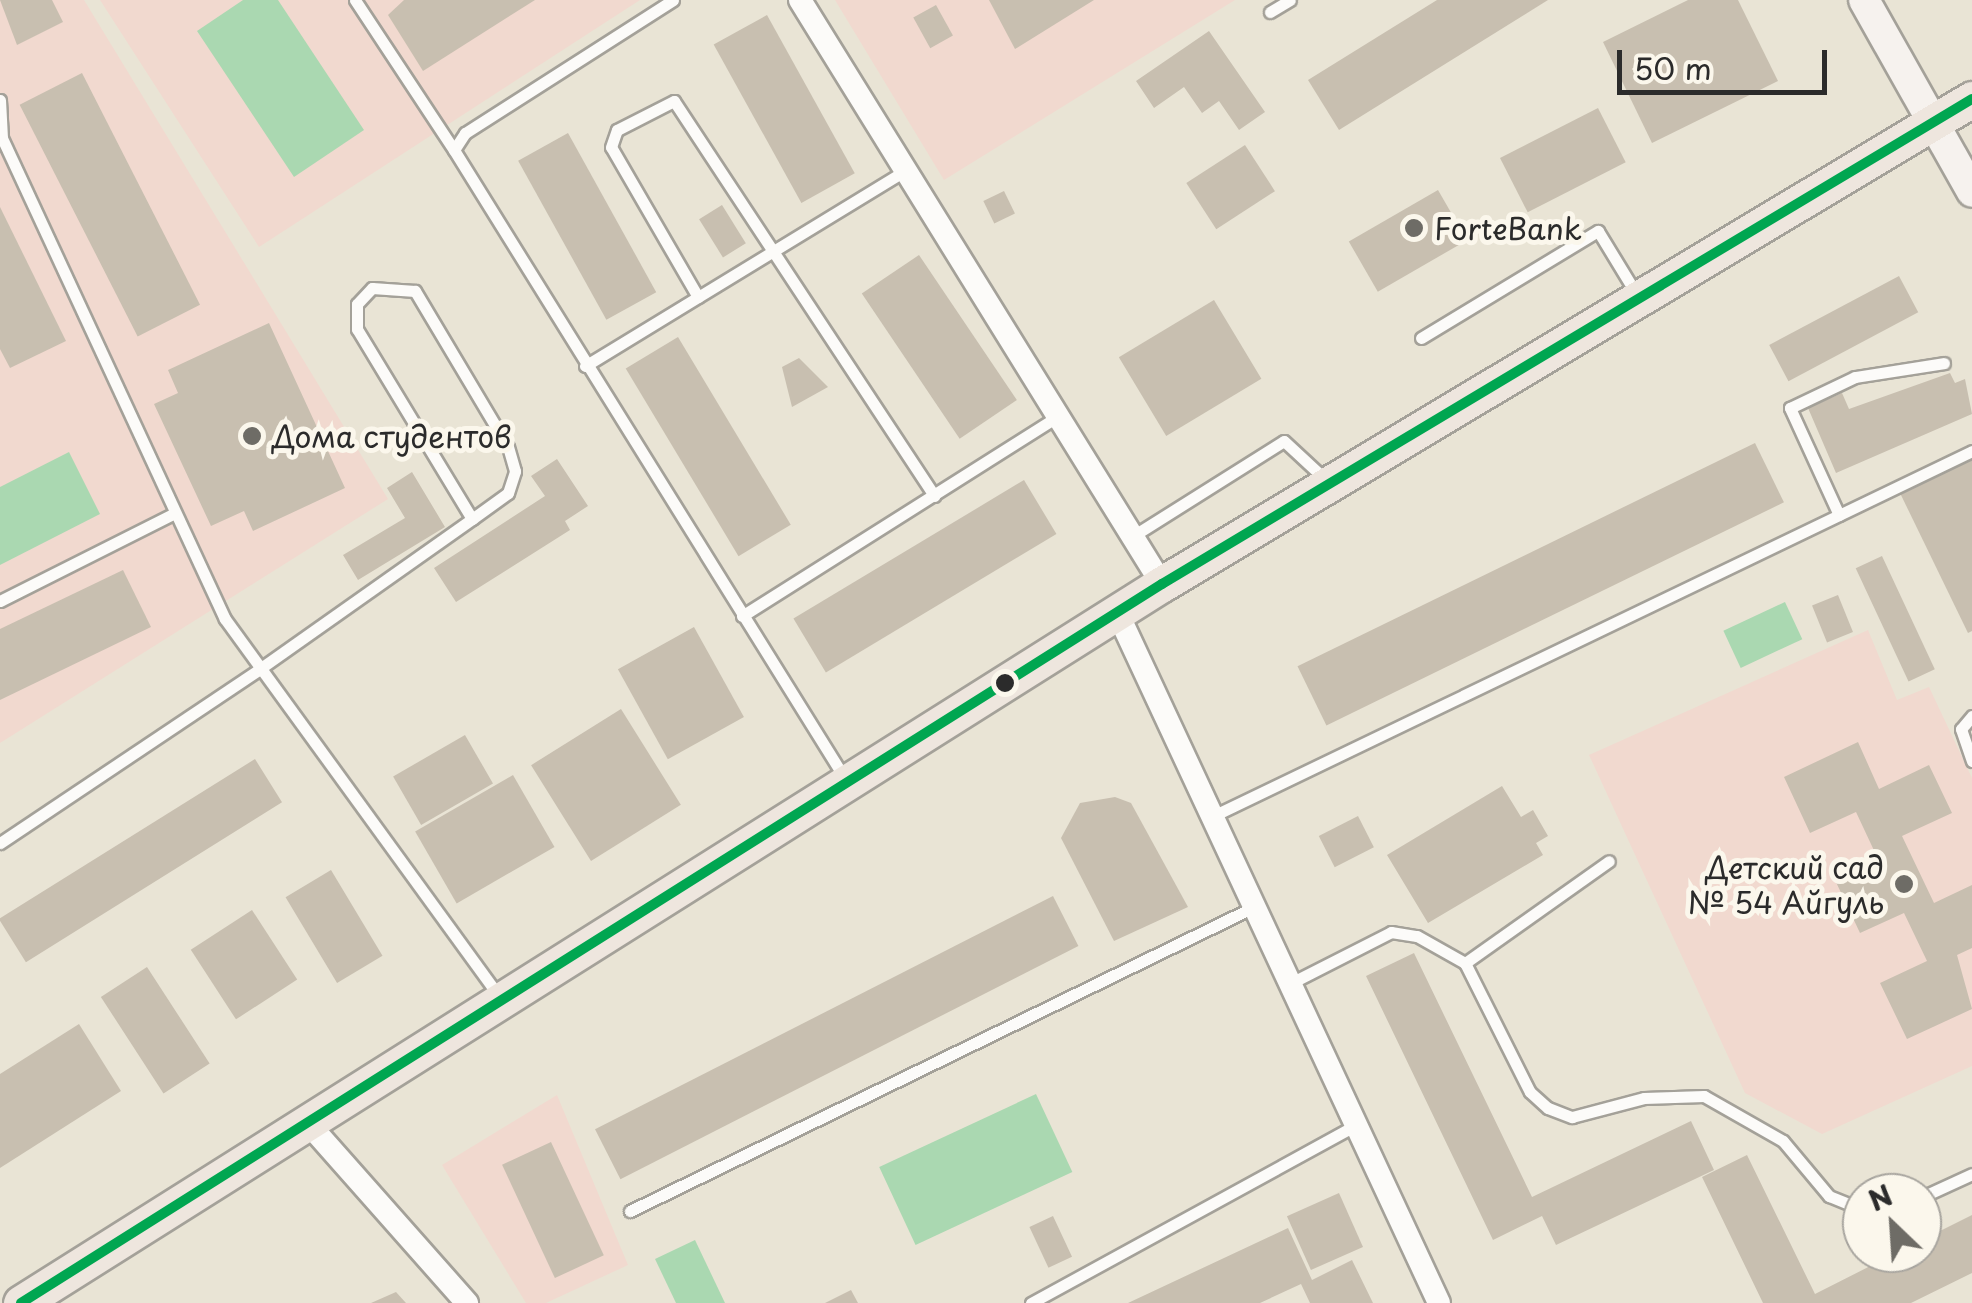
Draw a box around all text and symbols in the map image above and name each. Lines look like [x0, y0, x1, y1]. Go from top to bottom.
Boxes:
scale bar [1622, 30, 1832, 92]
text: 50 m [1634, 45, 1712, 90]
place label: ForteBank [1434, 210, 1582, 246]
marker: ForteBank [1403, 217, 1425, 239]
place label: Дома студентов [272, 418, 512, 454]
marker: Дома студентов [241, 425, 263, 447]
unlabelled marker [995, 673, 1015, 693]
place label: Детский сад № 54 Айгуль [1686, 849, 1884, 920]
marker: Детский сад № 54 Айгуль [1893, 873, 1915, 895]
north arrow [1842, 1173, 1942, 1273]
text: N [1861, 1173, 1899, 1221]

